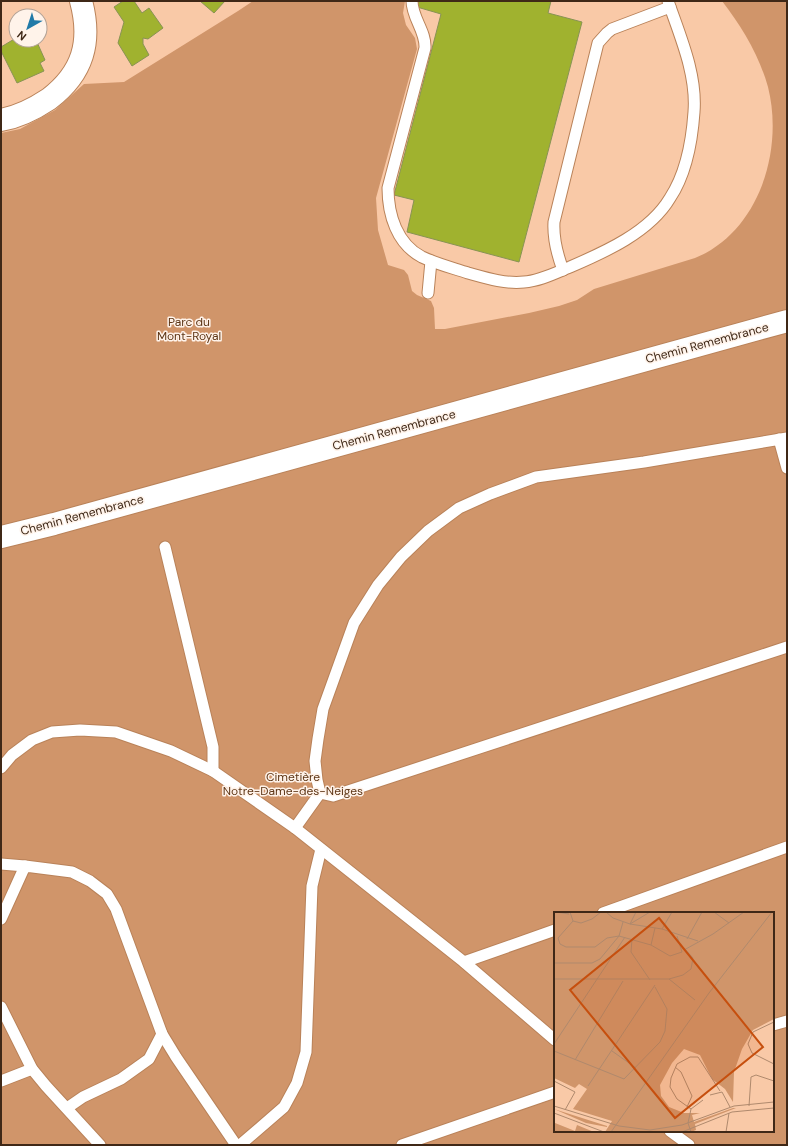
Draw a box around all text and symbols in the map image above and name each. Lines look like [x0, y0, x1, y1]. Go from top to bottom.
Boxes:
north arrow [8, 8, 48, 48]
text: N [14, 28, 29, 44]
park label: Parc du Mont-Royal [157, 314, 221, 344]
street label: Chemin Remembrance [644, 319, 770, 367]
street label: Chemin Remembrance [331, 406, 457, 454]
street label: Chemin Remembrance [19, 491, 145, 539]
park label: Cimetière Notre-Dame-des-Neiges [223, 769, 363, 799]
inset map [554, 912, 774, 1132]

